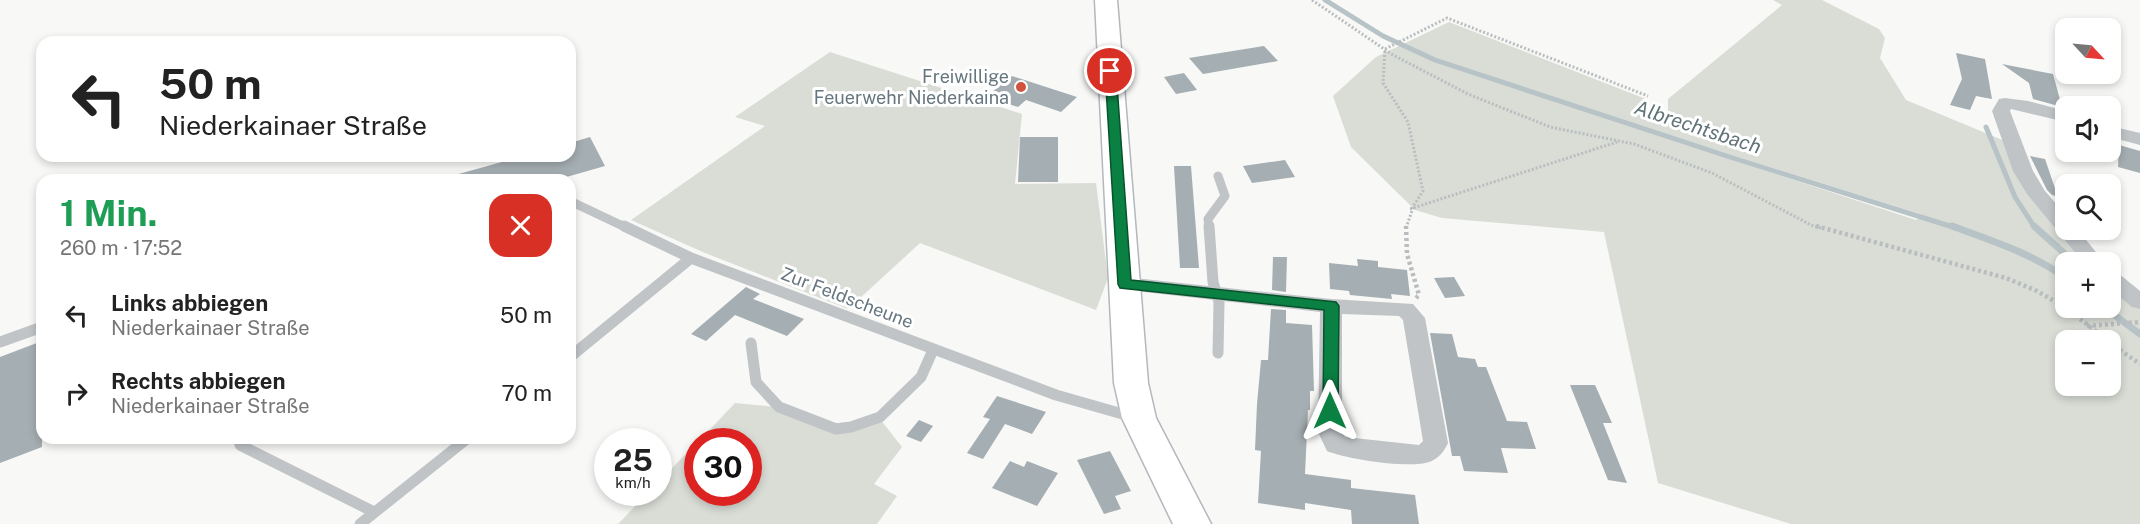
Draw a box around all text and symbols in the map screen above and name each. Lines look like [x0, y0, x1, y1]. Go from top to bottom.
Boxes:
north arrow [2055, 18, 2121, 84]
map controls [2055, 18, 2121, 396]
pin [1084, 45, 1135, 96]
icon: arrive [1093, 54, 1126, 87]
text: 50 m [159, 59, 262, 108]
icon: left [60, 60, 138, 138]
place label: Freiwillige Feuerwehr Niederkaina [814, 66, 1009, 108]
marker: Freiwillige Feuerwehr Niederkaina [1014, 80, 1028, 94]
water label: Albrechtsbach [1632, 95, 1764, 159]
button: sound [2055, 96, 2121, 162]
text: Niederkainaer Straße [159, 109, 427, 141]
button: search [2055, 174, 2121, 240]
text: 1 Min. [60, 192, 157, 234]
button: close [489, 194, 552, 257]
text: 260 m · 17:52 [60, 236, 182, 260]
button: + [2055, 252, 2121, 318]
street label: Zur Feldscheune [778, 263, 916, 332]
text: Links abbiegen [111, 290, 268, 316]
icon: left [60, 299, 93, 332]
text: 50 m [500, 302, 552, 328]
text: Niederkainaer Straße [111, 316, 310, 340]
button: − [2055, 330, 2121, 396]
text: Rechts abbiegen [111, 368, 286, 394]
icon: right [60, 377, 93, 410]
position arrow [1298, 379, 1362, 443]
text: 70 m [501, 380, 552, 406]
text: Niederkainaer Straße [111, 394, 310, 418]
speed limit sign: 30 [684, 428, 762, 506]
text: 25 [613, 442, 653, 478]
text: km/h [615, 474, 651, 491]

